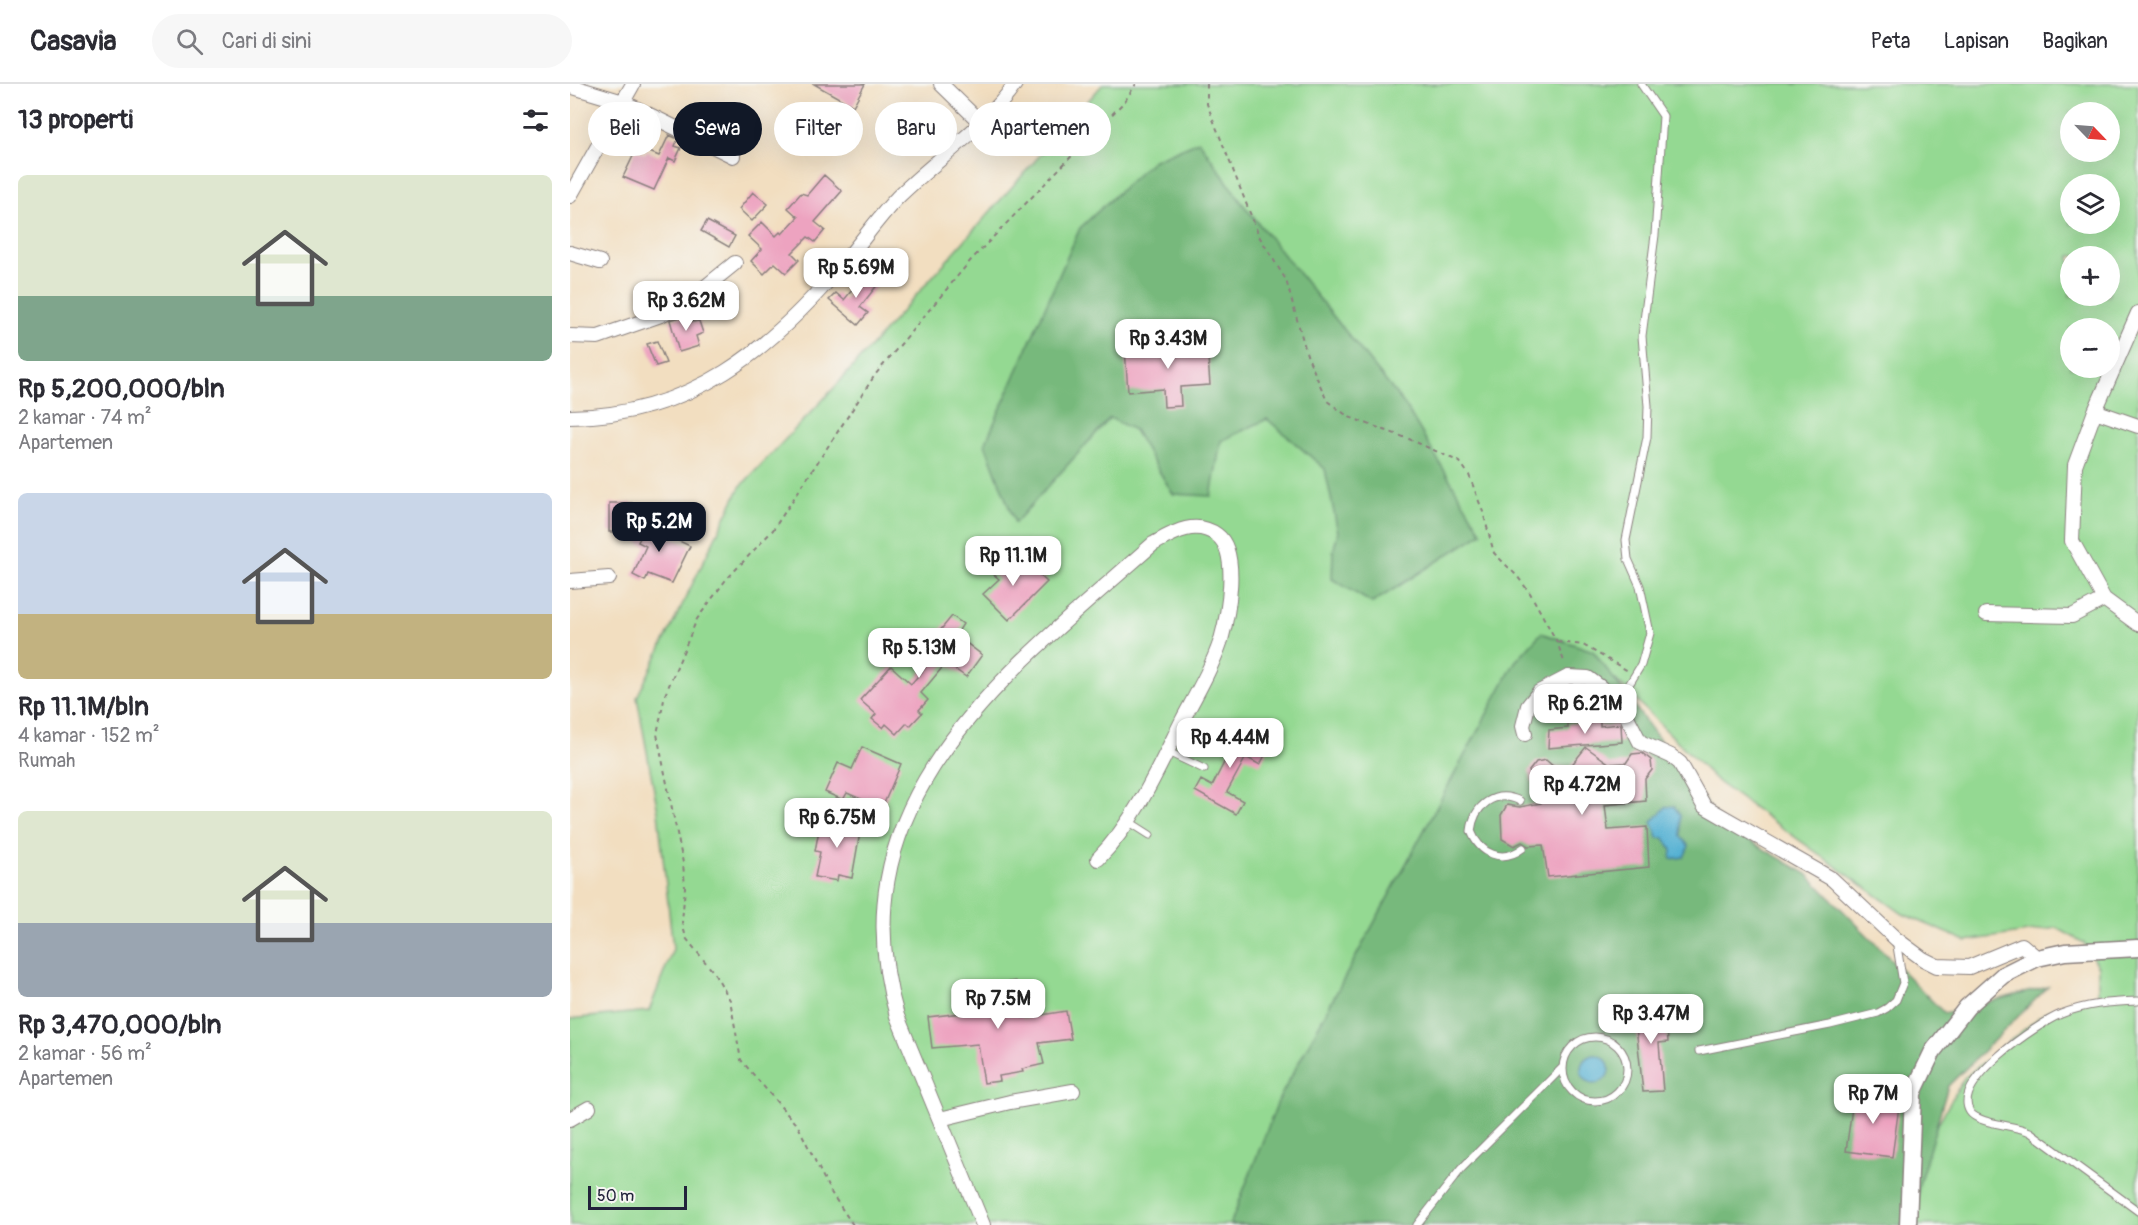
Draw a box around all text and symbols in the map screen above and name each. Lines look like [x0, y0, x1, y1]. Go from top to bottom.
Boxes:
search box [152, 14, 572, 68]
text: Casavia [30, 24, 116, 59]
icon: search [173, 25, 206, 58]
text: Cari di sini [221, 27, 311, 55]
text: Peta [1870, 28, 1911, 55]
text: Lapisan [1944, 28, 2009, 55]
text: Bagikan [2042, 28, 2108, 55]
chip: Beli [588, 102, 661, 156]
chip: Sewa [673, 102, 762, 156]
chip: Filter [774, 102, 863, 156]
chip: Baru [875, 102, 957, 156]
chip: Apartemen [969, 102, 1111, 156]
north arrow [2060, 102, 2120, 162]
map controls [2060, 102, 2120, 378]
text: 13 properti [18, 104, 133, 136]
icon: filters [519, 104, 552, 137]
button: layers [2060, 174, 2120, 234]
icon: home [231, 214, 339, 322]
button: + [2060, 246, 2120, 306]
pin: Rp 5.69M [794, 248, 918, 299]
text: Rp 5.69M [818, 255, 894, 280]
pin: Rp 3.62M [624, 281, 748, 332]
text: Rp 3.62M [647, 288, 725, 313]
button: − [2060, 318, 2120, 378]
pin: Rp 3.43M [1106, 319, 1230, 370]
text: Rp 3.43M [1129, 326, 1207, 351]
text: Rp 5,200,000/bln [18, 373, 225, 405]
text: 2 kamar · 74 m² [18, 405, 152, 430]
text: Apartemen [18, 430, 113, 455]
pin: Rp 5.2M [604, 502, 714, 553]
text: Rp 5.2M [626, 509, 692, 534]
icon: home [231, 532, 339, 640]
pin: Rp 11.1M [951, 536, 1075, 587]
text: Rp 11.1M [979, 543, 1047, 568]
pin: Rp 5.13M [857, 628, 981, 679]
text: Rp 5.13M [882, 635, 956, 660]
pin: Rp 6.21M [1523, 684, 1647, 735]
text: Rp 11.1M/bln [18, 691, 149, 723]
text: Rp 6.21M [1548, 691, 1622, 716]
pin: Rp 4.44M [1168, 718, 1292, 769]
text: 4 kamar · 152 m² [18, 723, 160, 748]
text: Rp 4.44M [1191, 725, 1269, 750]
text: Rumah [18, 748, 75, 773]
pin: Rp 4.72M [1520, 765, 1644, 816]
text: Rp 4.72M [1543, 772, 1621, 797]
pin: Rp 6.75M [775, 798, 899, 849]
text: Rp 6.75M [798, 805, 876, 830]
icon: home [231, 850, 339, 958]
pin: Rp 7.5M [943, 979, 1053, 1030]
text: Rp 7.5M [965, 986, 1031, 1011]
pin: Rp 3.47M [1589, 994, 1713, 1045]
text: Rp 3.47M [1612, 1001, 1690, 1026]
text: Rp 3,470,000/bln [18, 1009, 222, 1041]
text: 2 kamar · 56 m² [18, 1041, 152, 1066]
text: Apartemen [18, 1066, 113, 1091]
pin: Rp 7M [1831, 1074, 1915, 1125]
text: Rp 7M [1848, 1081, 1898, 1106]
scale bar [588, 1183, 687, 1210]
text: 50 m [597, 1186, 634, 1206]

